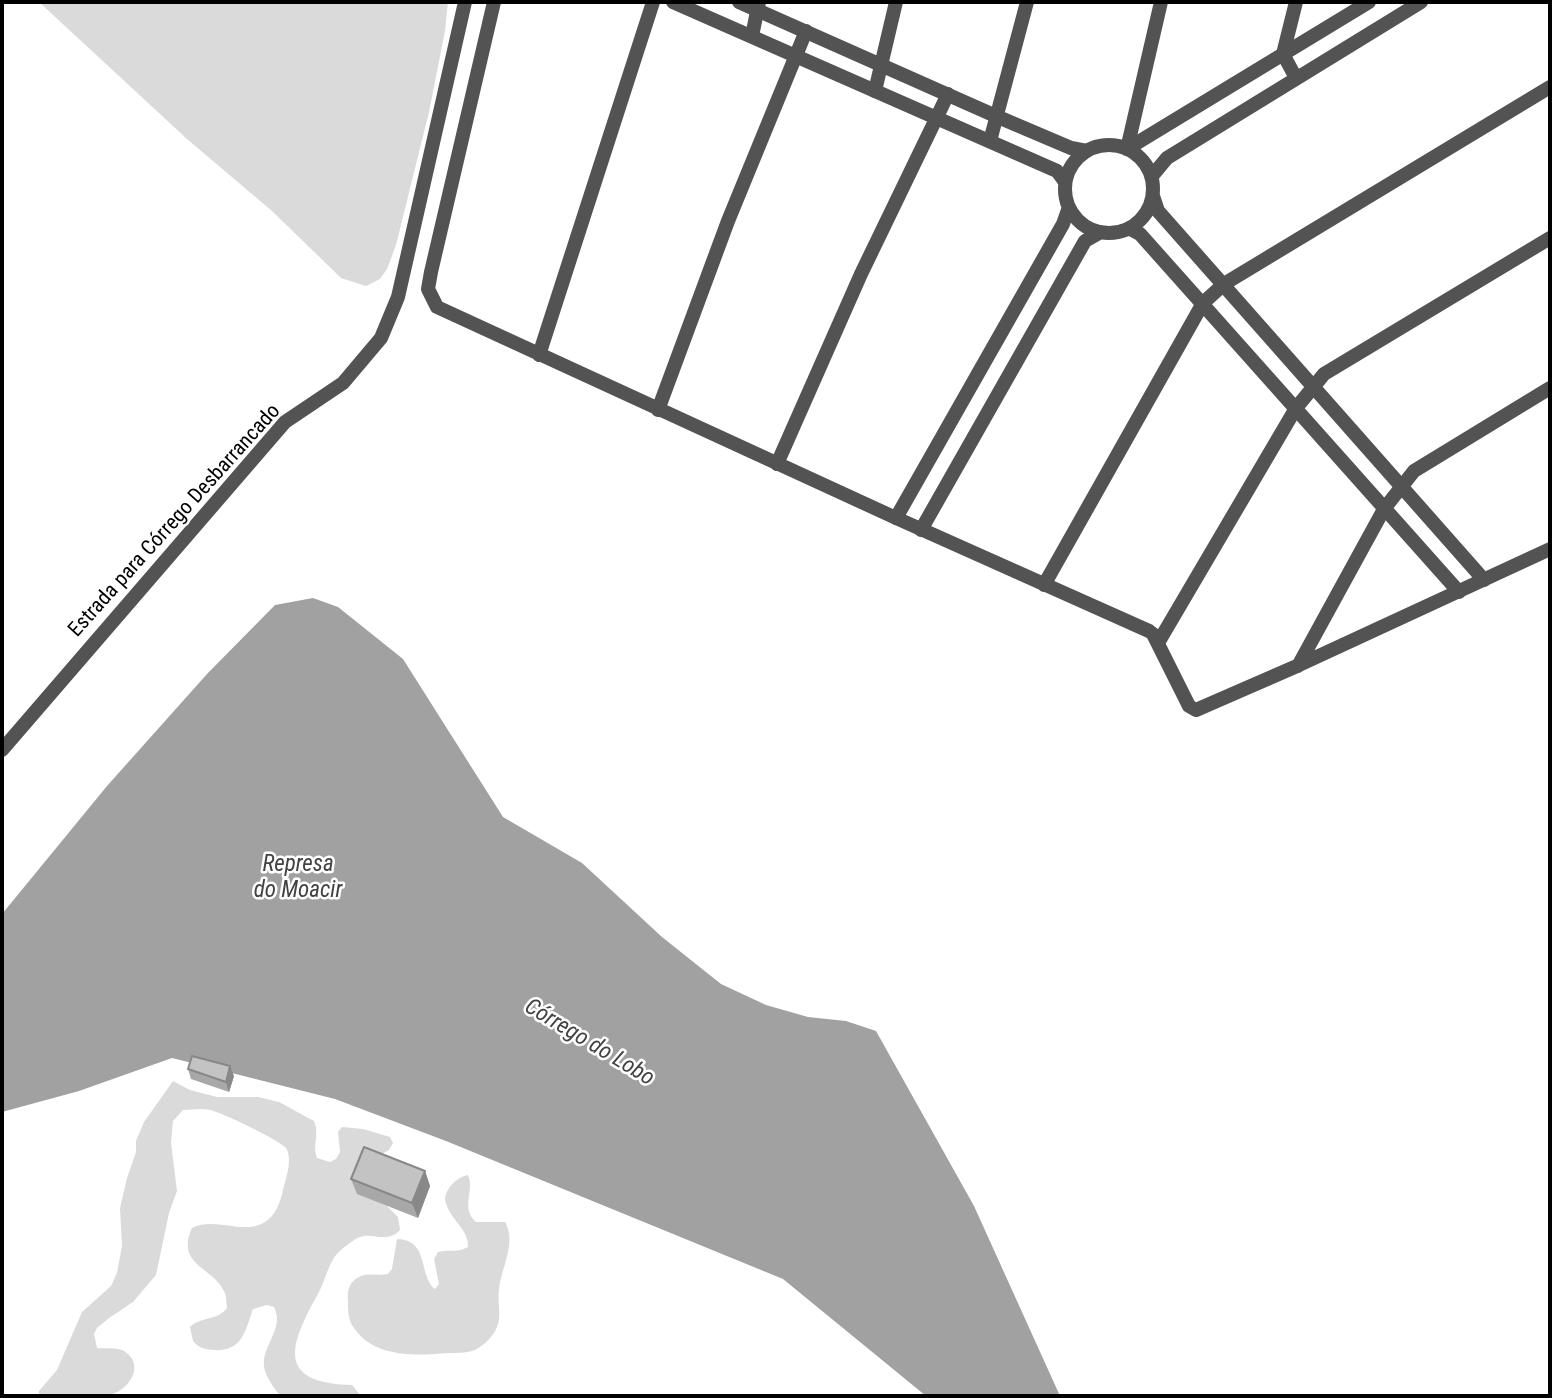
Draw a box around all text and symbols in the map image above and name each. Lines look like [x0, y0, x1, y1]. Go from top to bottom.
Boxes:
street label: Estrada para Córrego Desbarrancado [64, 399, 286, 643]
water label: Represa do Moacir [254, 851, 342, 905]
water label: Córrego do Lobo [519, 993, 659, 1093]

